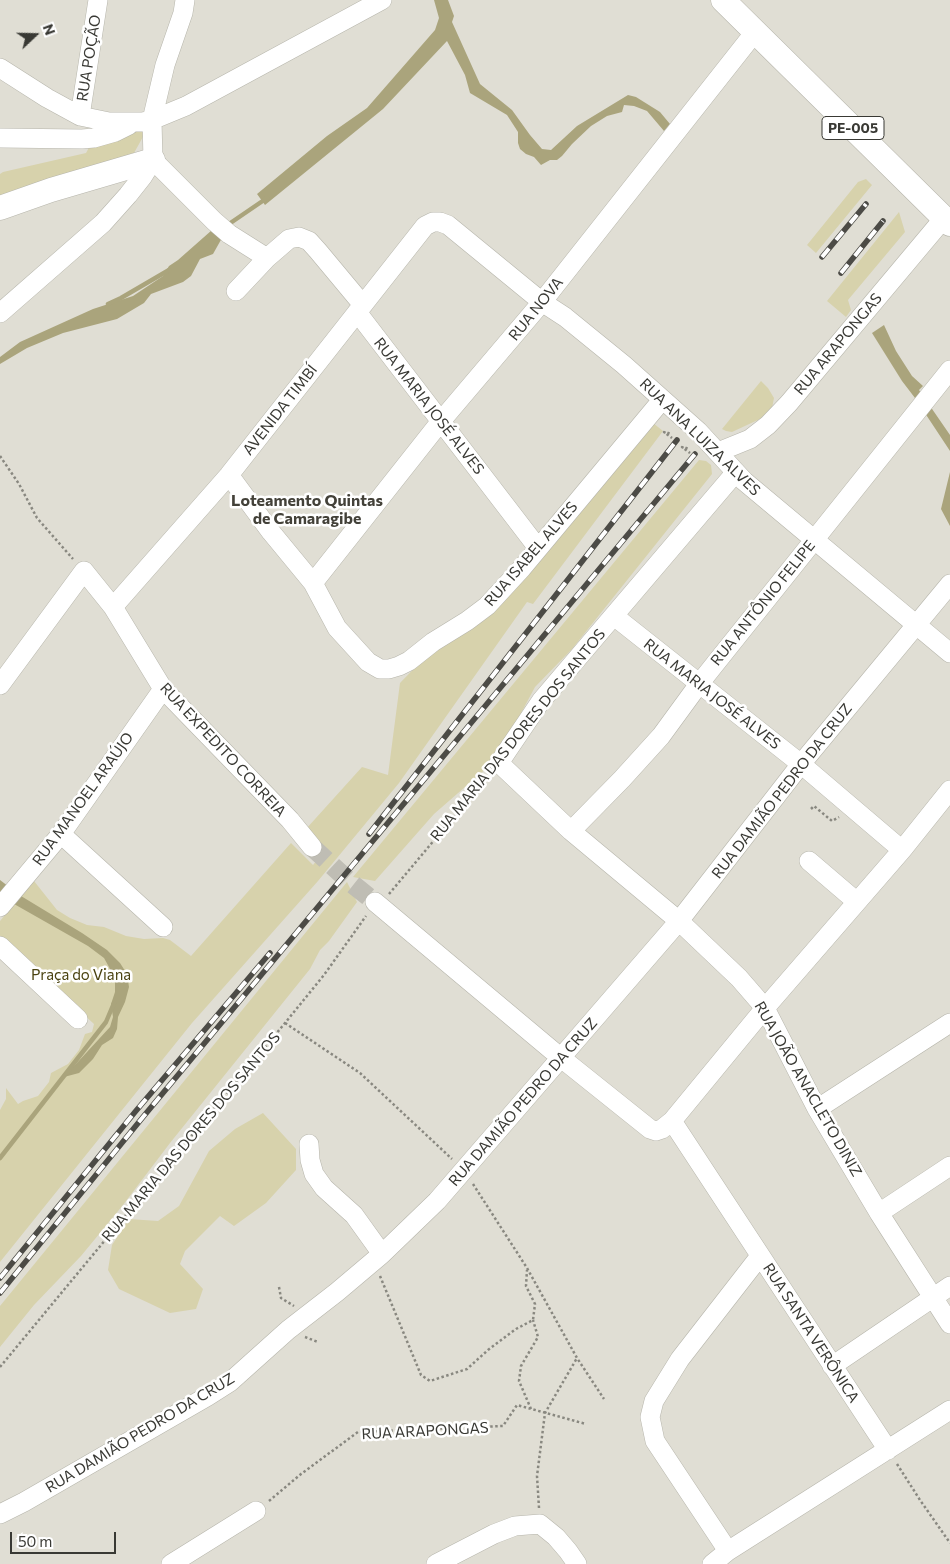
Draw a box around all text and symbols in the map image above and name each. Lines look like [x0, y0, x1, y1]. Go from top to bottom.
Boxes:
north arrow [10, 10, 60, 60]
street label: RUA POÇÃO [73, 13, 105, 103]
text: N [40, 21, 59, 37]
road number: PE-005 [822, 116, 884, 140]
street label: RUA NOVA [505, 274, 567, 344]
street label: RUA ARAPONGAS [790, 289, 886, 399]
street label: RUA MARIA JOSÉ ALVES [370, 334, 488, 478]
street label: AVENIDA TIMBÍ [239, 361, 321, 459]
street label: RUA ANA LUIZA ALVES [636, 375, 764, 499]
district label: Loteamento Quintas de Camaragibe [231, 491, 383, 529]
street label: RUA ISABEL ALVES [481, 498, 581, 610]
street label: RUA ANTÔNIO FELIPE [707, 537, 819, 669]
street label: RUA MARIA DAS DORES DOS SANTOS [427, 625, 609, 845]
street label: RUA MARIA JOSÉ ALVES [640, 635, 784, 753]
street label: RUA EXPEDITO CORREIA [156, 679, 290, 821]
street label: RUA DAMIÃO PEDRO DA CRUZ [708, 700, 856, 882]
street label: RUA MANOEL ARAÚJO [29, 729, 137, 869]
park label: Praça do Viana [31, 966, 131, 984]
street label: RUA JOÃO ANACLETO DINIZ [750, 998, 866, 1180]
street label: RUA DAMIÃO PEDRO DA CRUZ [445, 1014, 601, 1190]
street label: RUA MARIA DAS DORES DOS SANTOS [98, 1029, 284, 1245]
street label: RUA SANTA VERÔNICA [759, 1260, 863, 1406]
street label: RUA DAMIÃO PEDRO DA CRUZ [42, 1369, 238, 1497]
street label: RUA ARAPONGAS [361, 1419, 489, 1443]
scale bar [12, 1522, 119, 1554]
text: 50 m [18, 1532, 52, 1550]

